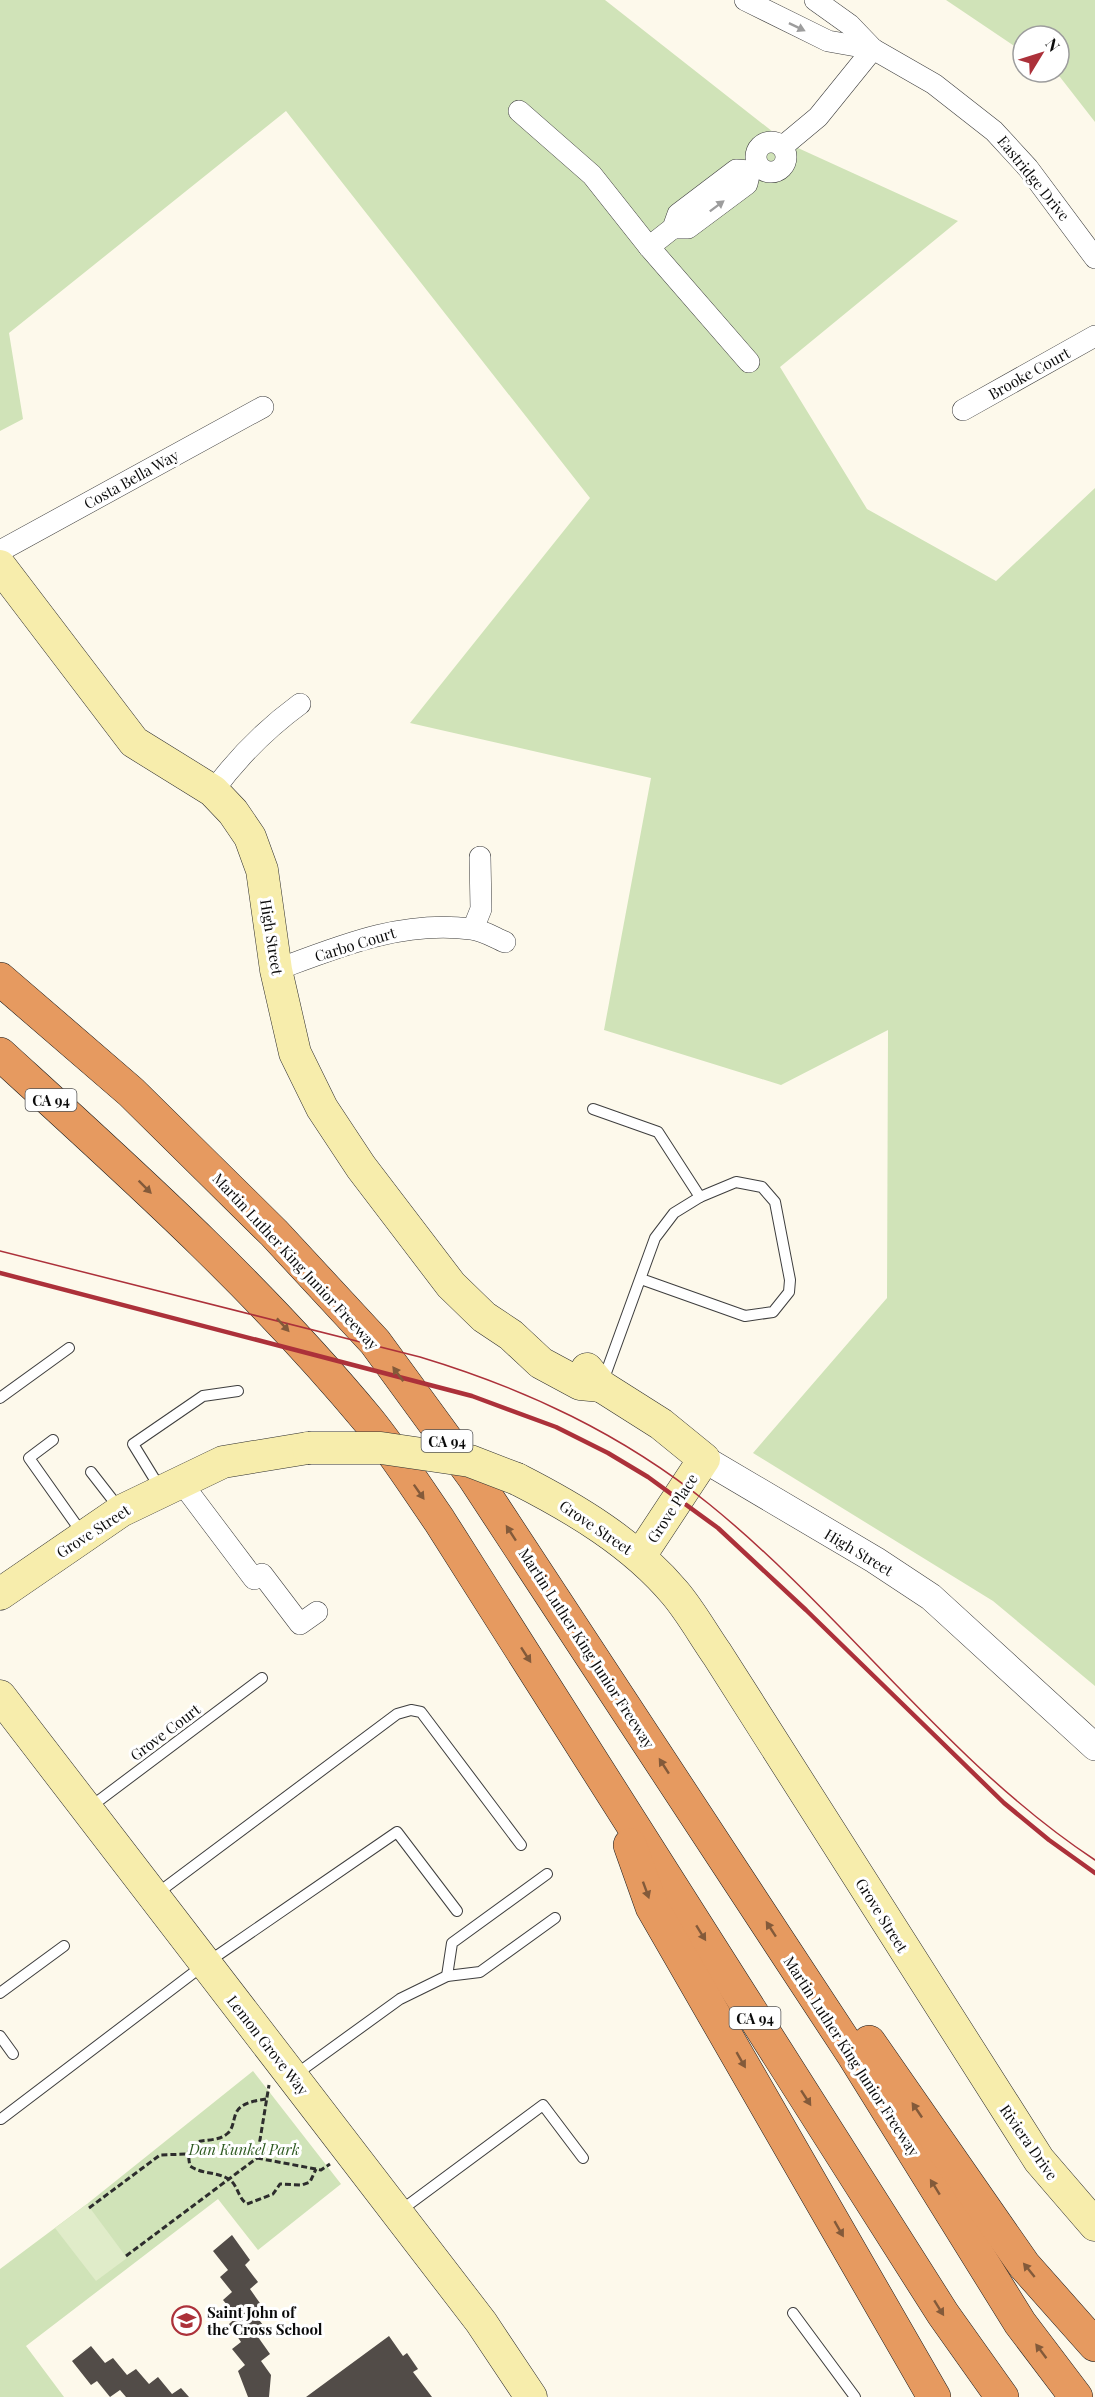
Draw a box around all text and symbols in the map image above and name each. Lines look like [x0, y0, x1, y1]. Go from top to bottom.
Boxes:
one-way arrow [788, 22, 805, 31]
north arrow [1011, 24, 1071, 84]
text: N [1041, 33, 1065, 56]
street label: Eastridge Drive [993, 131, 1075, 225]
one-way arrow [709, 200, 725, 213]
street label: Brooke Court [985, 342, 1074, 404]
street label: Costa Bella Way [80, 444, 182, 513]
street label: High Street [256, 898, 288, 977]
street label: Carbo Court [312, 922, 399, 966]
road number: CA 94 [26, 1089, 76, 1111]
street label: Martin Luther King Junior Freeway [209, 1168, 384, 1354]
one-way arrow [138, 1179, 152, 1193]
one-way arrow [275, 1318, 289, 1332]
one-way arrow [392, 1366, 404, 1382]
road number: CA 94 [422, 1430, 472, 1452]
street label: Grove Place [642, 1469, 702, 1547]
one-way arrow [413, 1484, 424, 1500]
street label: Grove Street [556, 1495, 637, 1559]
street label: Grove Street [52, 1499, 134, 1562]
street label: High Street [821, 1524, 898, 1581]
one-way arrow [506, 1525, 517, 1541]
street label: Martin Luther King Junior Freeway [515, 1544, 660, 1752]
one-way arrow [520, 1647, 531, 1663]
street label: Grove Court [126, 1699, 205, 1765]
one-way arrow [659, 1758, 670, 1774]
street label: Grove Street [851, 1874, 913, 1956]
one-way arrow [642, 1881, 651, 1899]
one-way arrow [766, 1921, 777, 1937]
one-way arrow [695, 1925, 706, 1941]
street label: Martin Luther King Junior Freeway [780, 1952, 925, 2160]
street label: Lemon Grove Way [223, 1991, 314, 2099]
road number: CA 94 [730, 2007, 780, 2029]
one-way arrow [736, 2052, 746, 2069]
one-way arrow [800, 2090, 811, 2106]
street label: Riviera Drive [996, 2100, 1062, 2184]
one-way arrow [912, 2102, 923, 2118]
park label: Dan Kunkel Park [188, 2139, 300, 2159]
one-way arrow [930, 2179, 941, 2195]
one-way arrow [833, 2221, 844, 2237]
one-way arrow [1022, 2262, 1035, 2278]
one-way arrow [934, 2300, 945, 2316]
place label: Saint John of the Cross School [206, 2302, 323, 2339]
school or university icon: Saint John of the Cross School [170, 2305, 202, 2337]
one-way arrow [1035, 2343, 1047, 2358]

